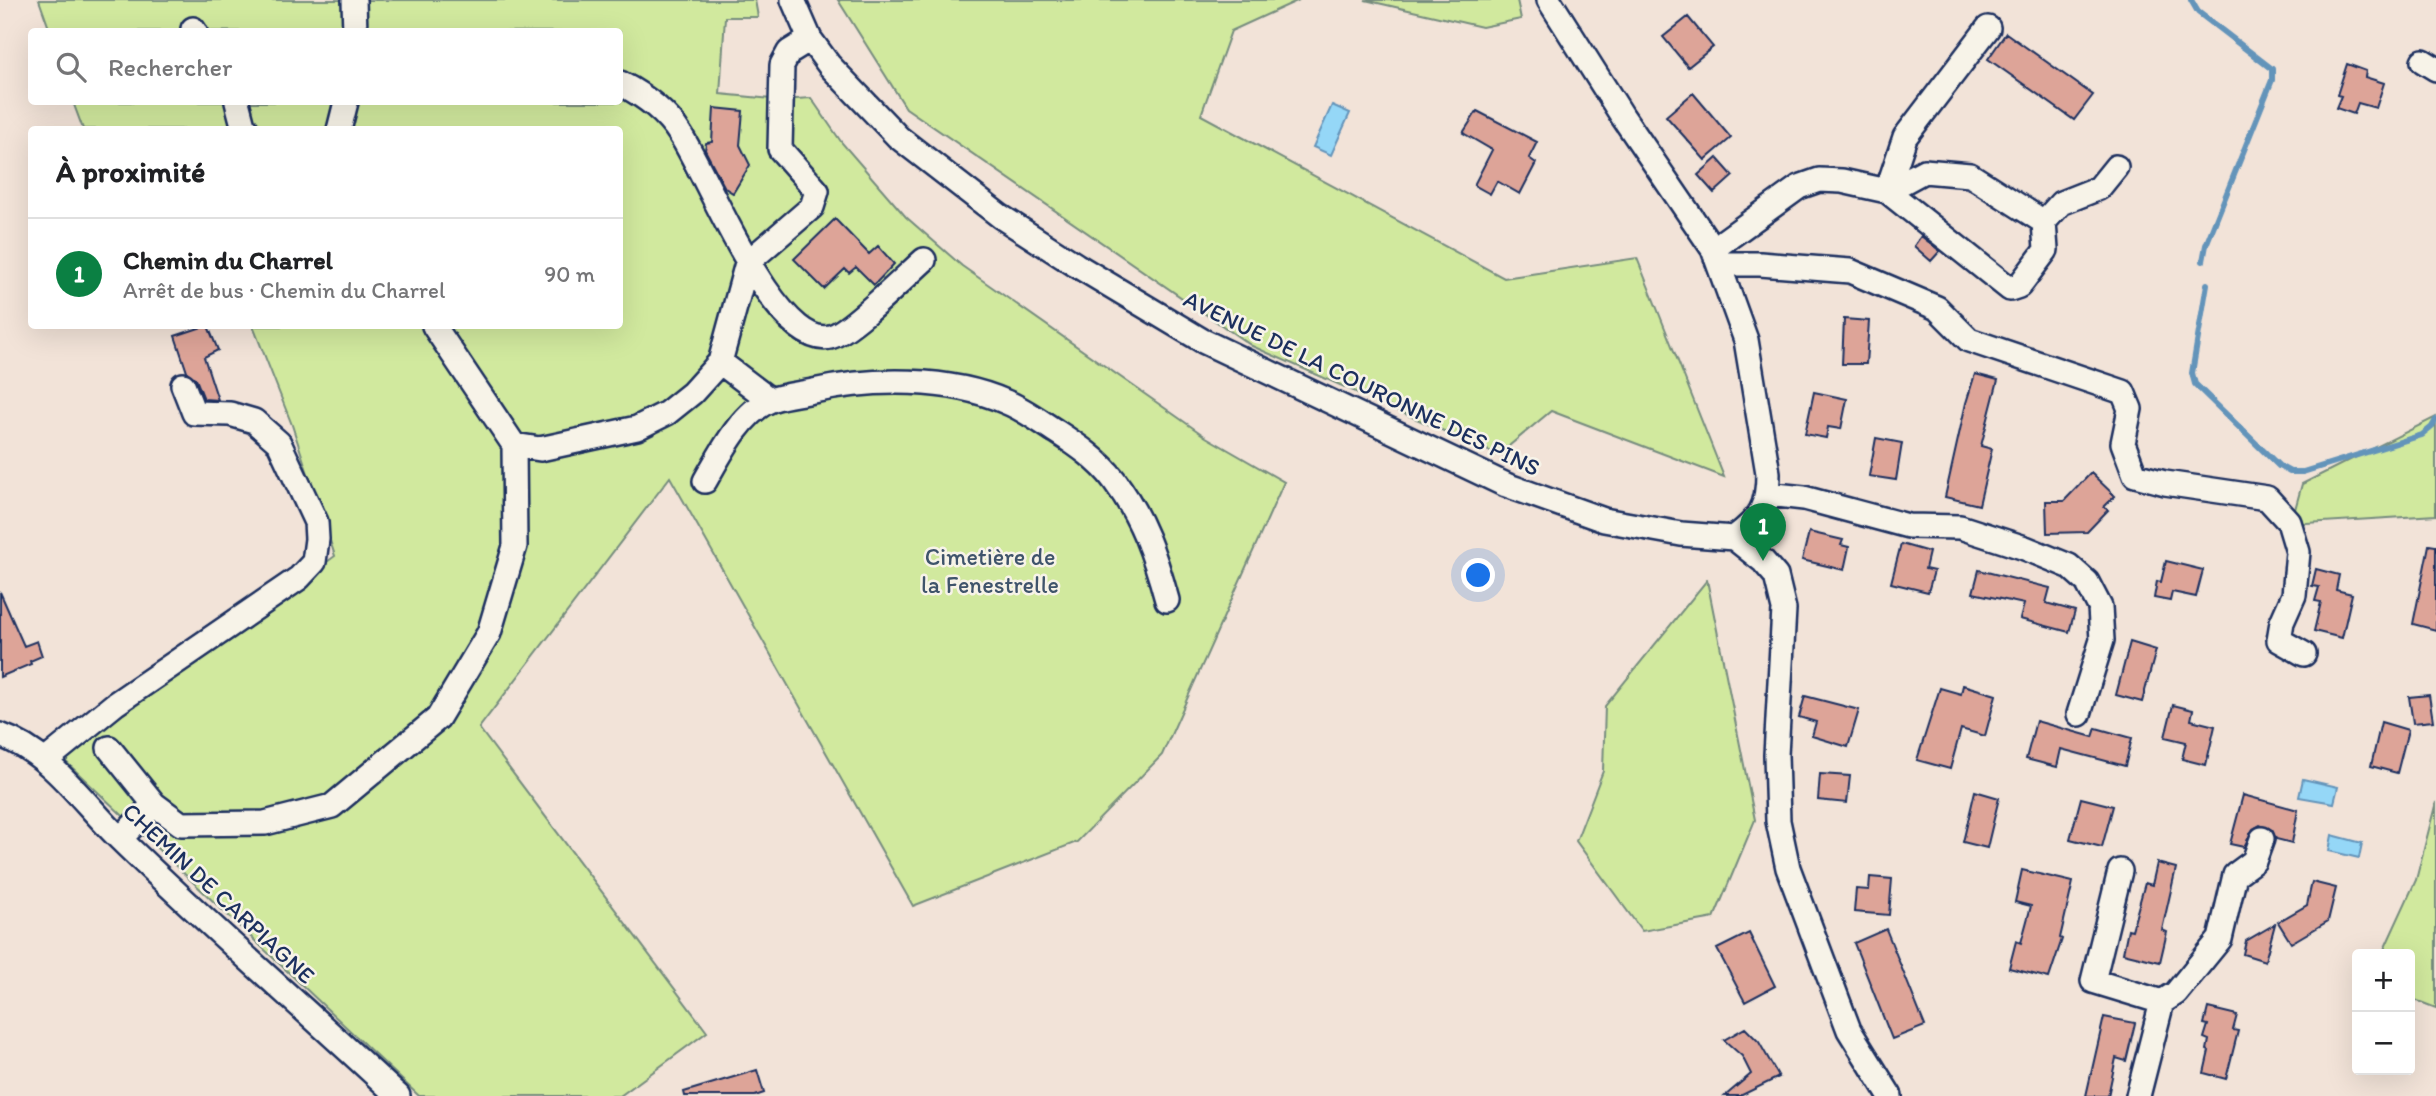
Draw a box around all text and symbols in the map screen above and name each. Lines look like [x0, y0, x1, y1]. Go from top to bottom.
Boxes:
search box [28, 28, 623, 105]
icon: search [52, 48, 90, 86]
text: Rechercher [108, 51, 232, 83]
text: À proximité [56, 153, 205, 190]
text: Chemin du Charrel [123, 244, 333, 276]
text: 1 [74, 260, 84, 288]
text: 90 m [544, 260, 595, 288]
text: Arrêt de bus · Chemin du Charrel [123, 276, 445, 304]
street label: AVENUE DE LA COURONNE DES PINS [1179, 284, 1545, 482]
pin: 1 [1740, 503, 1786, 561]
park label: Cimetière de la Fenestrelle [921, 542, 1059, 599]
your location [1461, 558, 1495, 592]
street label: CHEMIN DE CARPIAGNE [117, 796, 321, 990]
map controls [2352, 949, 2415, 1075]
button: + [2352, 949, 2415, 1012]
button: − [2352, 1012, 2415, 1075]

